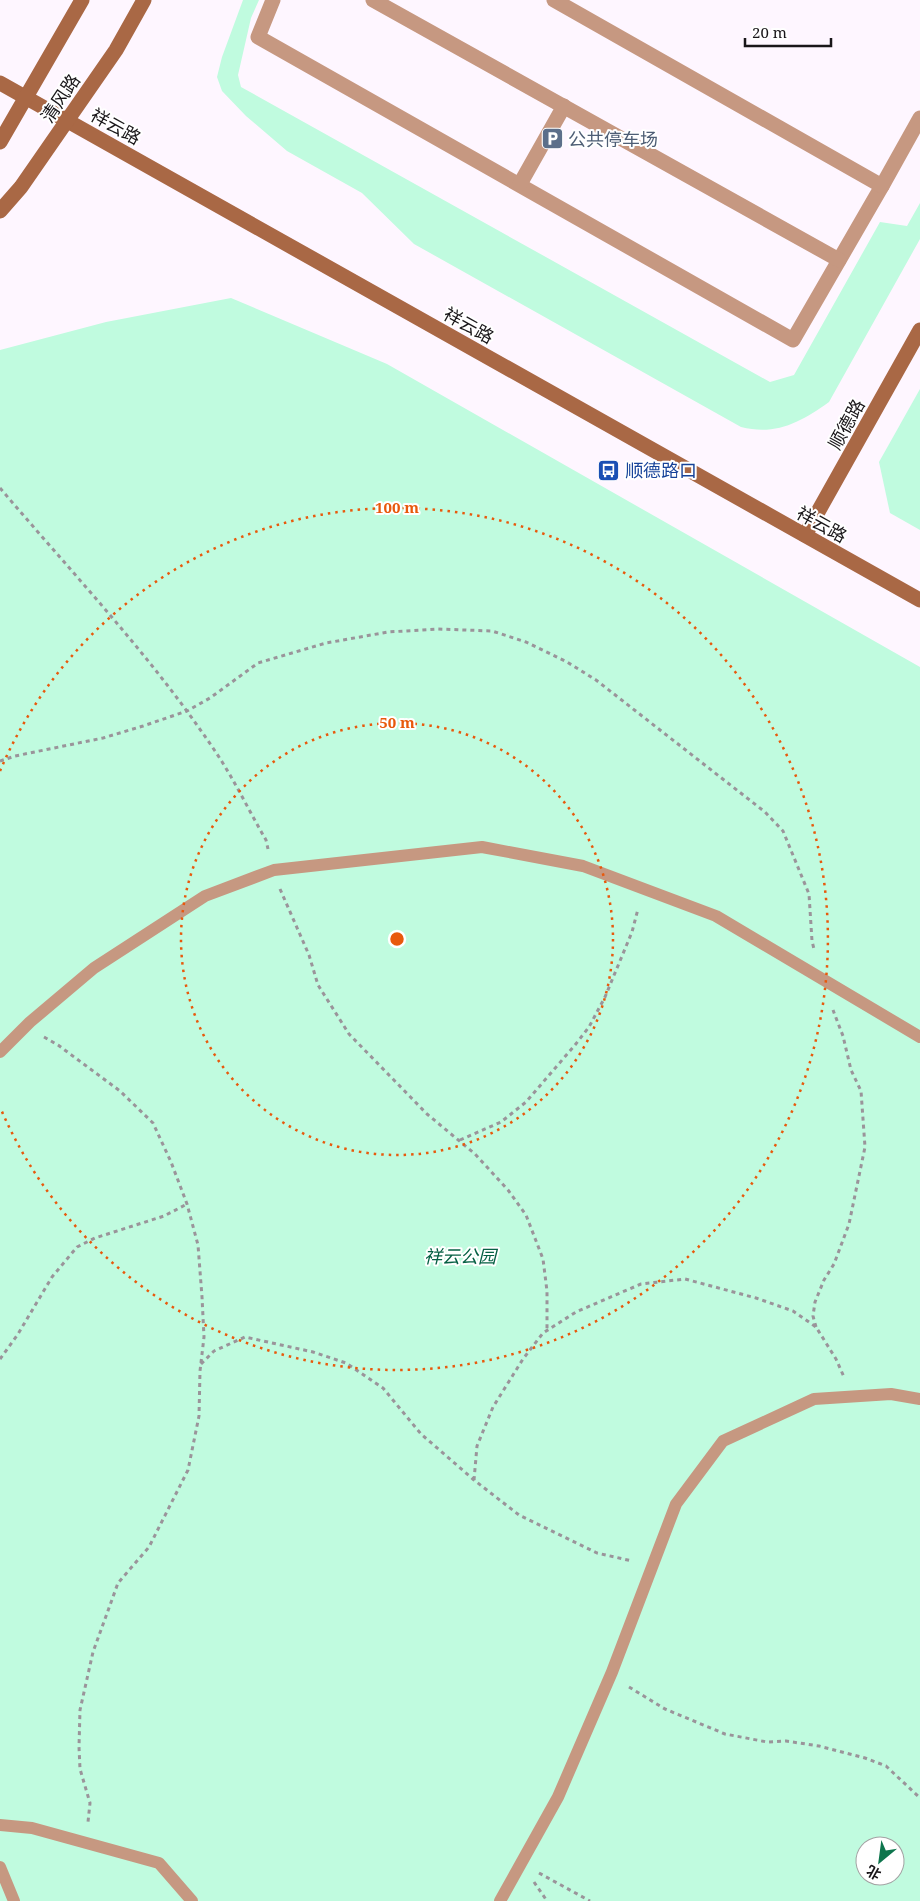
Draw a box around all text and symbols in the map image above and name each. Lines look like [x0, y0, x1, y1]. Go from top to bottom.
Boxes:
scale bar [745, 15, 831, 47]
text: 20 m [752, 22, 787, 42]
street label: 清风路 [35, 69, 85, 127]
street label: 祥云路 [87, 102, 145, 150]
parking icon: 公共停车场 [540, 127, 564, 151]
place label: 公共停车场 [568, 127, 658, 151]
street label: 祥云路 [440, 301, 498, 349]
street label: 顺德路 [822, 395, 870, 453]
bus stop icon: 顺德路口 [597, 458, 621, 482]
place label: 顺德路口 [625, 458, 697, 482]
text: 100 m [375, 497, 419, 517]
street label: 祥云路 [793, 500, 851, 548]
text: 50 m [379, 712, 415, 732]
centre of rings [388, 930, 406, 948]
park label: 祥云公园 [424, 1244, 499, 1268]
north arrow [855, 1836, 905, 1886]
text: 北 [863, 1861, 884, 1885]

